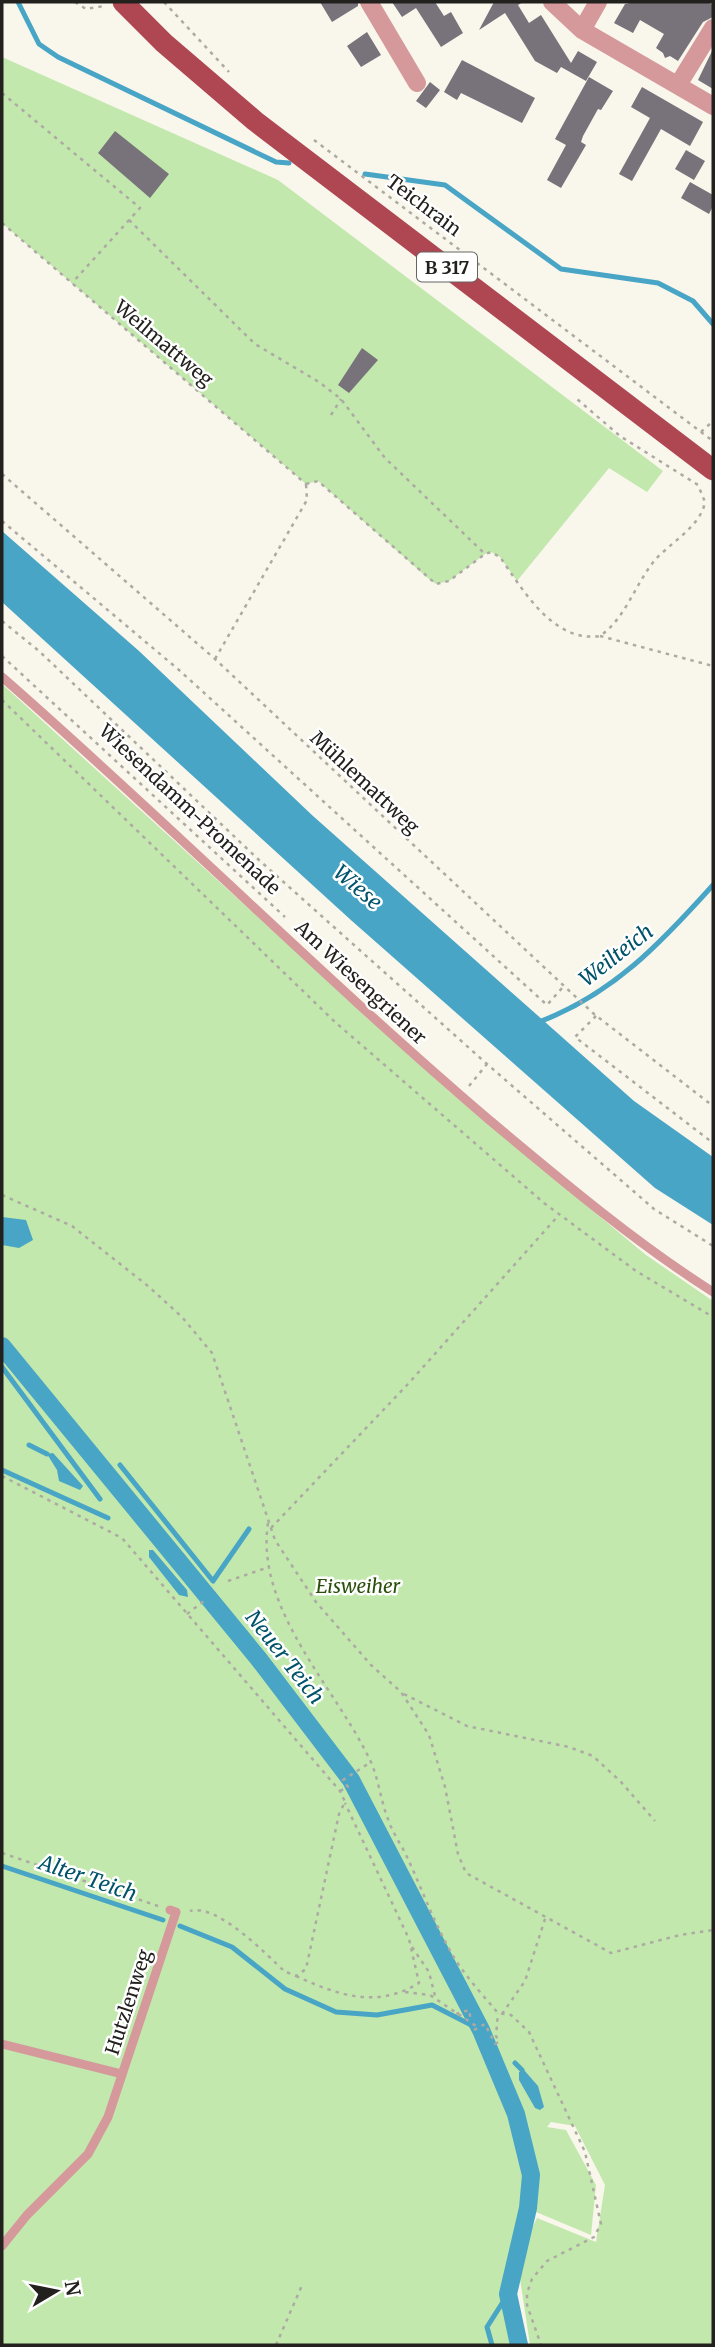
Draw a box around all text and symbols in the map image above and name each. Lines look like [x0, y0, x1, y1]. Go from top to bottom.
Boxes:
street label: Teichrain [382, 169, 467, 241]
road number: B 317 [417, 253, 477, 282]
street label: Weilmattweg [109, 294, 219, 392]
street label: Wiesendamm-Promenade [94, 718, 286, 899]
street label: Mühlemattweg [306, 725, 425, 839]
water label: Wiese [328, 859, 388, 915]
street label: Am Wiesengriener [290, 914, 432, 1049]
water label: Weilteich [574, 918, 658, 992]
park label: Eisweiher [316, 1574, 400, 1598]
water label: Neuer Teich [240, 1604, 330, 1710]
water label: Alter Teich [34, 1848, 140, 1907]
street label: Hutzlenweg [100, 1946, 157, 2058]
north arrow [21, 2256, 91, 2326]
text: N [60, 2279, 86, 2298]

